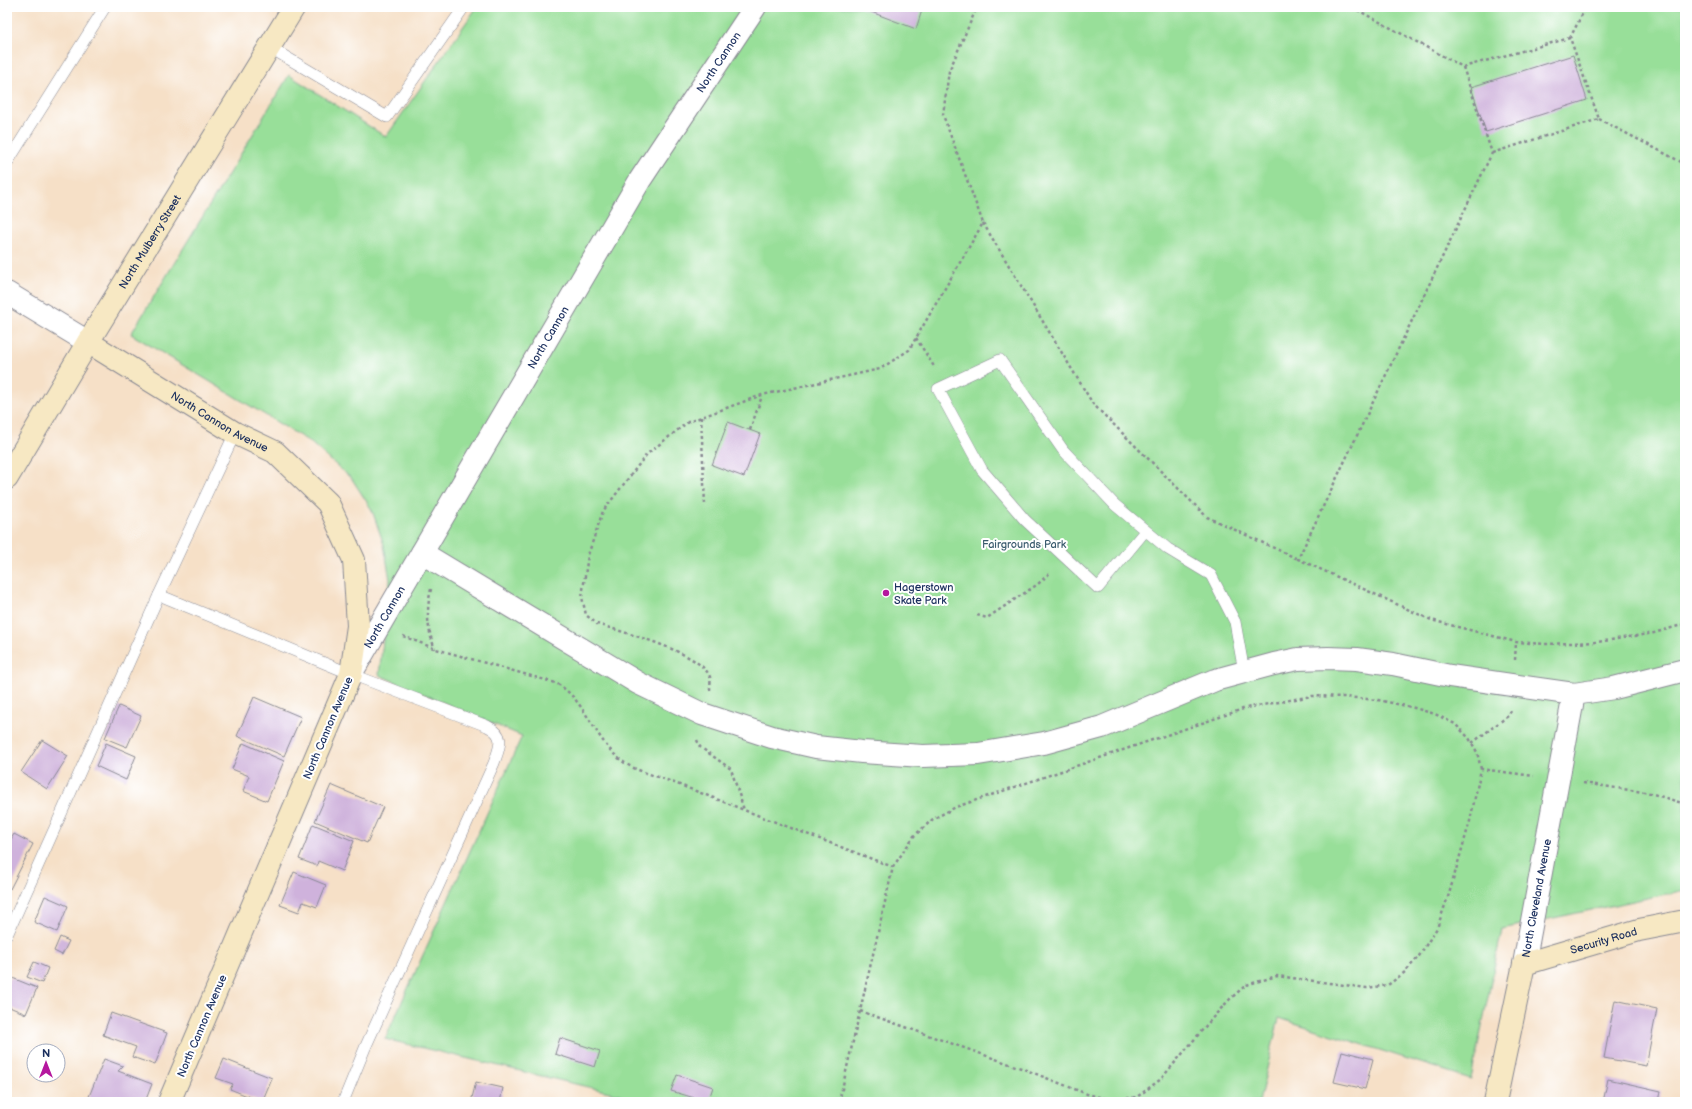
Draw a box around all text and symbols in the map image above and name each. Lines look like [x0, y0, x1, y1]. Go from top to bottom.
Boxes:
street label: North Cannon [694, 29, 743, 95]
street label: North Mulberry Street [116, 192, 184, 291]
street label: North Cannon [525, 304, 571, 371]
street label: North Cannon Avenue [169, 389, 271, 455]
park label: Fairgrounds Park [982, 538, 1067, 551]
place label: Hagerstown Skate Park [894, 581, 953, 607]
street label: North Cannon [361, 584, 408, 651]
marker: Hagerstown Skate Park [881, 588, 891, 598]
street label: North Cannon Avenue [301, 674, 356, 781]
street label: North Cleveland Avenue [1519, 837, 1554, 959]
street label: Security Road [1569, 924, 1639, 956]
street label: North Cannon Avenue [175, 972, 230, 1079]
north arrow [26, 1043, 66, 1083]
text: N [42, 1047, 50, 1060]

